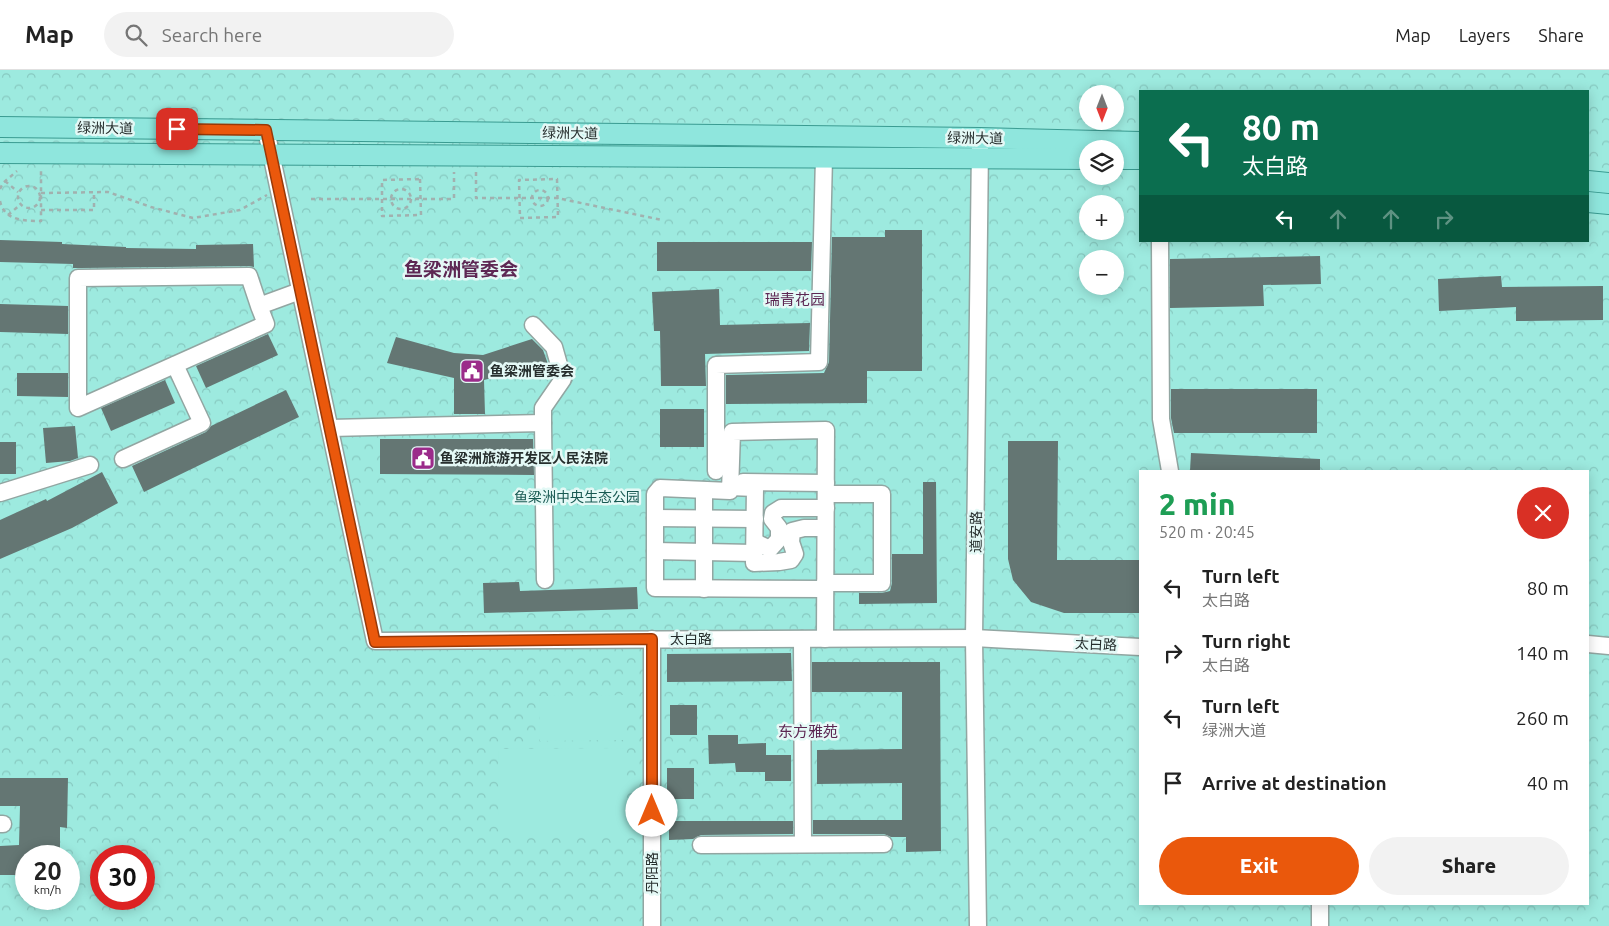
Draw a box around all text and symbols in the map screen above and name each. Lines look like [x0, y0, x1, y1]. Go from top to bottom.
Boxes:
search box [104, 12, 454, 57]
text: Map [25, 21, 74, 48]
icon: search [122, 21, 150, 49]
text: Search here [162, 24, 262, 46]
text: Map [1395, 25, 1431, 45]
text: Layers [1459, 25, 1510, 45]
text: Share [1538, 25, 1584, 45]
north arrow [1079, 85, 1124, 130]
map controls [1079, 85, 1124, 295]
text: 80 m [1242, 107, 1320, 147]
pin [156, 108, 198, 150]
icon: left [1159, 110, 1224, 175]
icon: arrive [163, 115, 191, 143]
street label: 绿洲大道 [77, 120, 133, 136]
street label: 绿洲大道 [542, 125, 598, 141]
street label: 绿洲大道 [947, 130, 1003, 146]
button: layers [1079, 140, 1124, 185]
text: 太白路 [1242, 153, 1308, 178]
button: + [1079, 195, 1124, 240]
icon: left [1271, 205, 1299, 233]
icon: ahead [1324, 205, 1352, 233]
icon: ahead [1377, 205, 1405, 233]
icon: right [1430, 205, 1458, 233]
button: − [1079, 250, 1124, 295]
district label: 鱼梁洲管委会 [404, 258, 518, 280]
district label: 瑞青花园 [765, 291, 825, 308]
public building icon: 鱼梁洲管委会 [459, 358, 485, 384]
place label: 鱼梁洲管委会 [490, 363, 574, 379]
public building icon: 鱼梁洲旅游开发区人民法院 [410, 445, 436, 471]
place label: 鱼梁洲旅游开发区人民法院 [440, 450, 608, 466]
text: 2 min [1159, 487, 1235, 521]
button: close [1517, 487, 1569, 539]
park label: 鱼梁洲中央生态公园 [514, 489, 640, 505]
street label: 道安路 [968, 511, 984, 553]
text: 520 m · 20:45 [1159, 523, 1255, 541]
text: Turn left [1202, 565, 1280, 587]
icon: left [1159, 574, 1187, 602]
text: 80 m [1527, 577, 1569, 599]
text: 太白路 [1202, 591, 1250, 609]
text: Turn right [1202, 630, 1290, 652]
street label: 太白路 [670, 631, 712, 647]
street label: 太白路 [1075, 635, 1117, 653]
icon: right [1159, 639, 1187, 667]
text: 140 m [1516, 642, 1569, 664]
text: 太白路 [1202, 656, 1250, 674]
text: Turn left [1202, 695, 1280, 717]
icon: left [1159, 704, 1187, 732]
text: 260 m [1516, 707, 1569, 729]
text: 绿洲大道 [1202, 721, 1266, 739]
district label: 东方雅苑 [778, 723, 838, 740]
icon: arrive [1159, 769, 1187, 797]
text: Arrive at destination [1202, 772, 1387, 794]
text: 40 m [1527, 772, 1569, 794]
position arrow [625, 784, 677, 836]
button: Exit [1159, 837, 1359, 895]
button: Share [1369, 837, 1569, 895]
speed limit sign: 30 [90, 845, 155, 910]
street label: 丹阳路 [644, 852, 660, 894]
text: 20 [33, 857, 62, 885]
text: km/h [34, 883, 61, 896]

